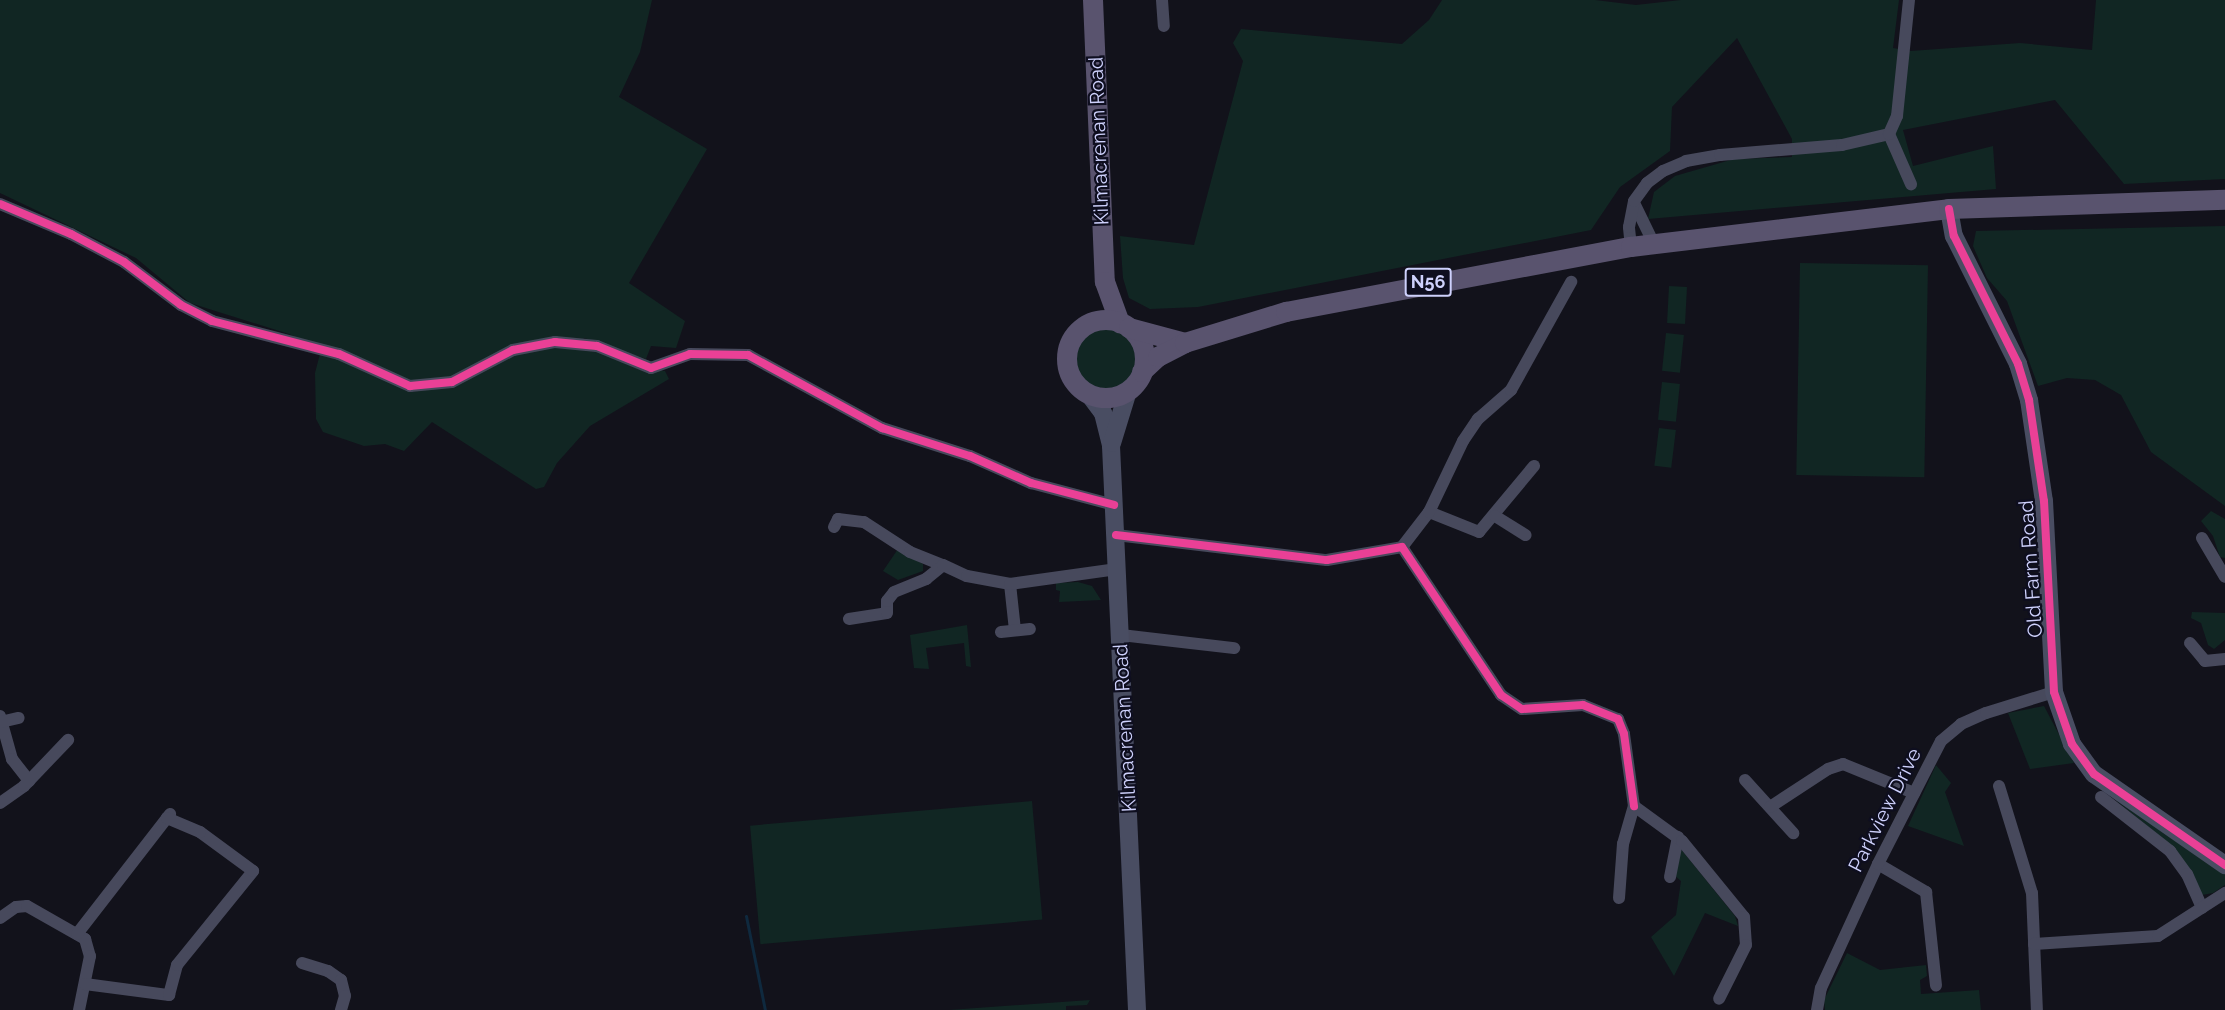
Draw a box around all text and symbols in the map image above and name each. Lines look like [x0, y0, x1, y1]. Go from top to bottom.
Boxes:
street label: Kilmacrenan Road [1084, 56, 1114, 226]
road number: N56 [1404, 267, 1452, 297]
street label: Old Farm Road [2014, 499, 2048, 639]
street label: Kilmacrenan Road [1109, 643, 1141, 813]
street label: Parkview Drive [1843, 744, 1927, 876]

